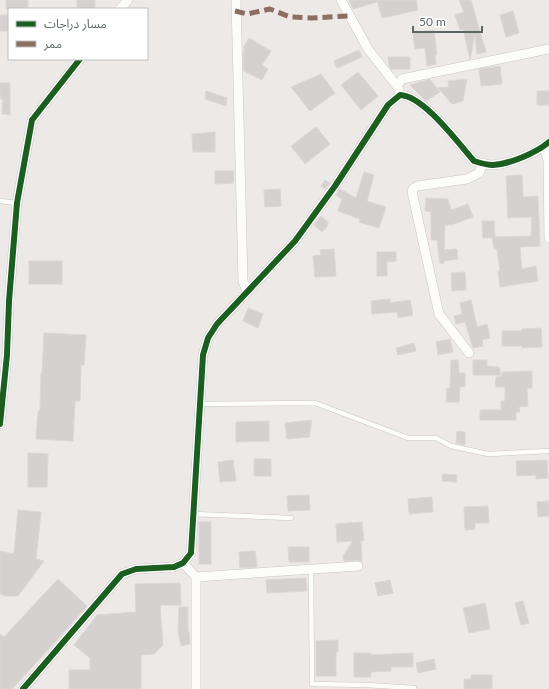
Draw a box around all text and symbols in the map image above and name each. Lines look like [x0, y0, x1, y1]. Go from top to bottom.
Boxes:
legend [8, 8, 148, 60]
scale bar [413, 8, 482, 34]
text: 50 m [419, 14, 446, 29]
text: مسار دراجات [44, 16, 107, 31]
text: ممر [43, 36, 62, 51]

